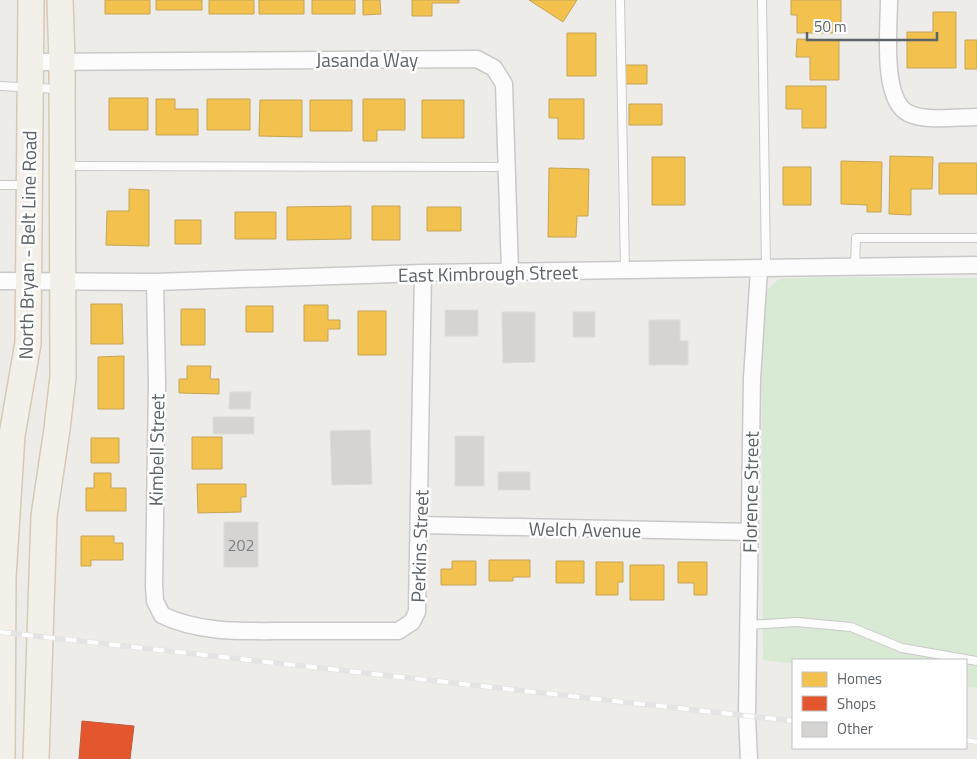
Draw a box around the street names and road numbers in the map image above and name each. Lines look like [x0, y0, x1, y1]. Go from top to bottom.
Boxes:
street label: Jasanda Way [316, 45, 418, 74]
street label: North Bryan - Belt Line Road [11, 130, 43, 360]
street label: East Kimbrough Street [398, 257, 579, 289]
street label: Kimbell Street [141, 393, 171, 506]
street label: Florence Street [734, 431, 766, 553]
street label: Perkins Street [403, 489, 435, 603]
street label: Welch Avenue [528, 514, 642, 544]

